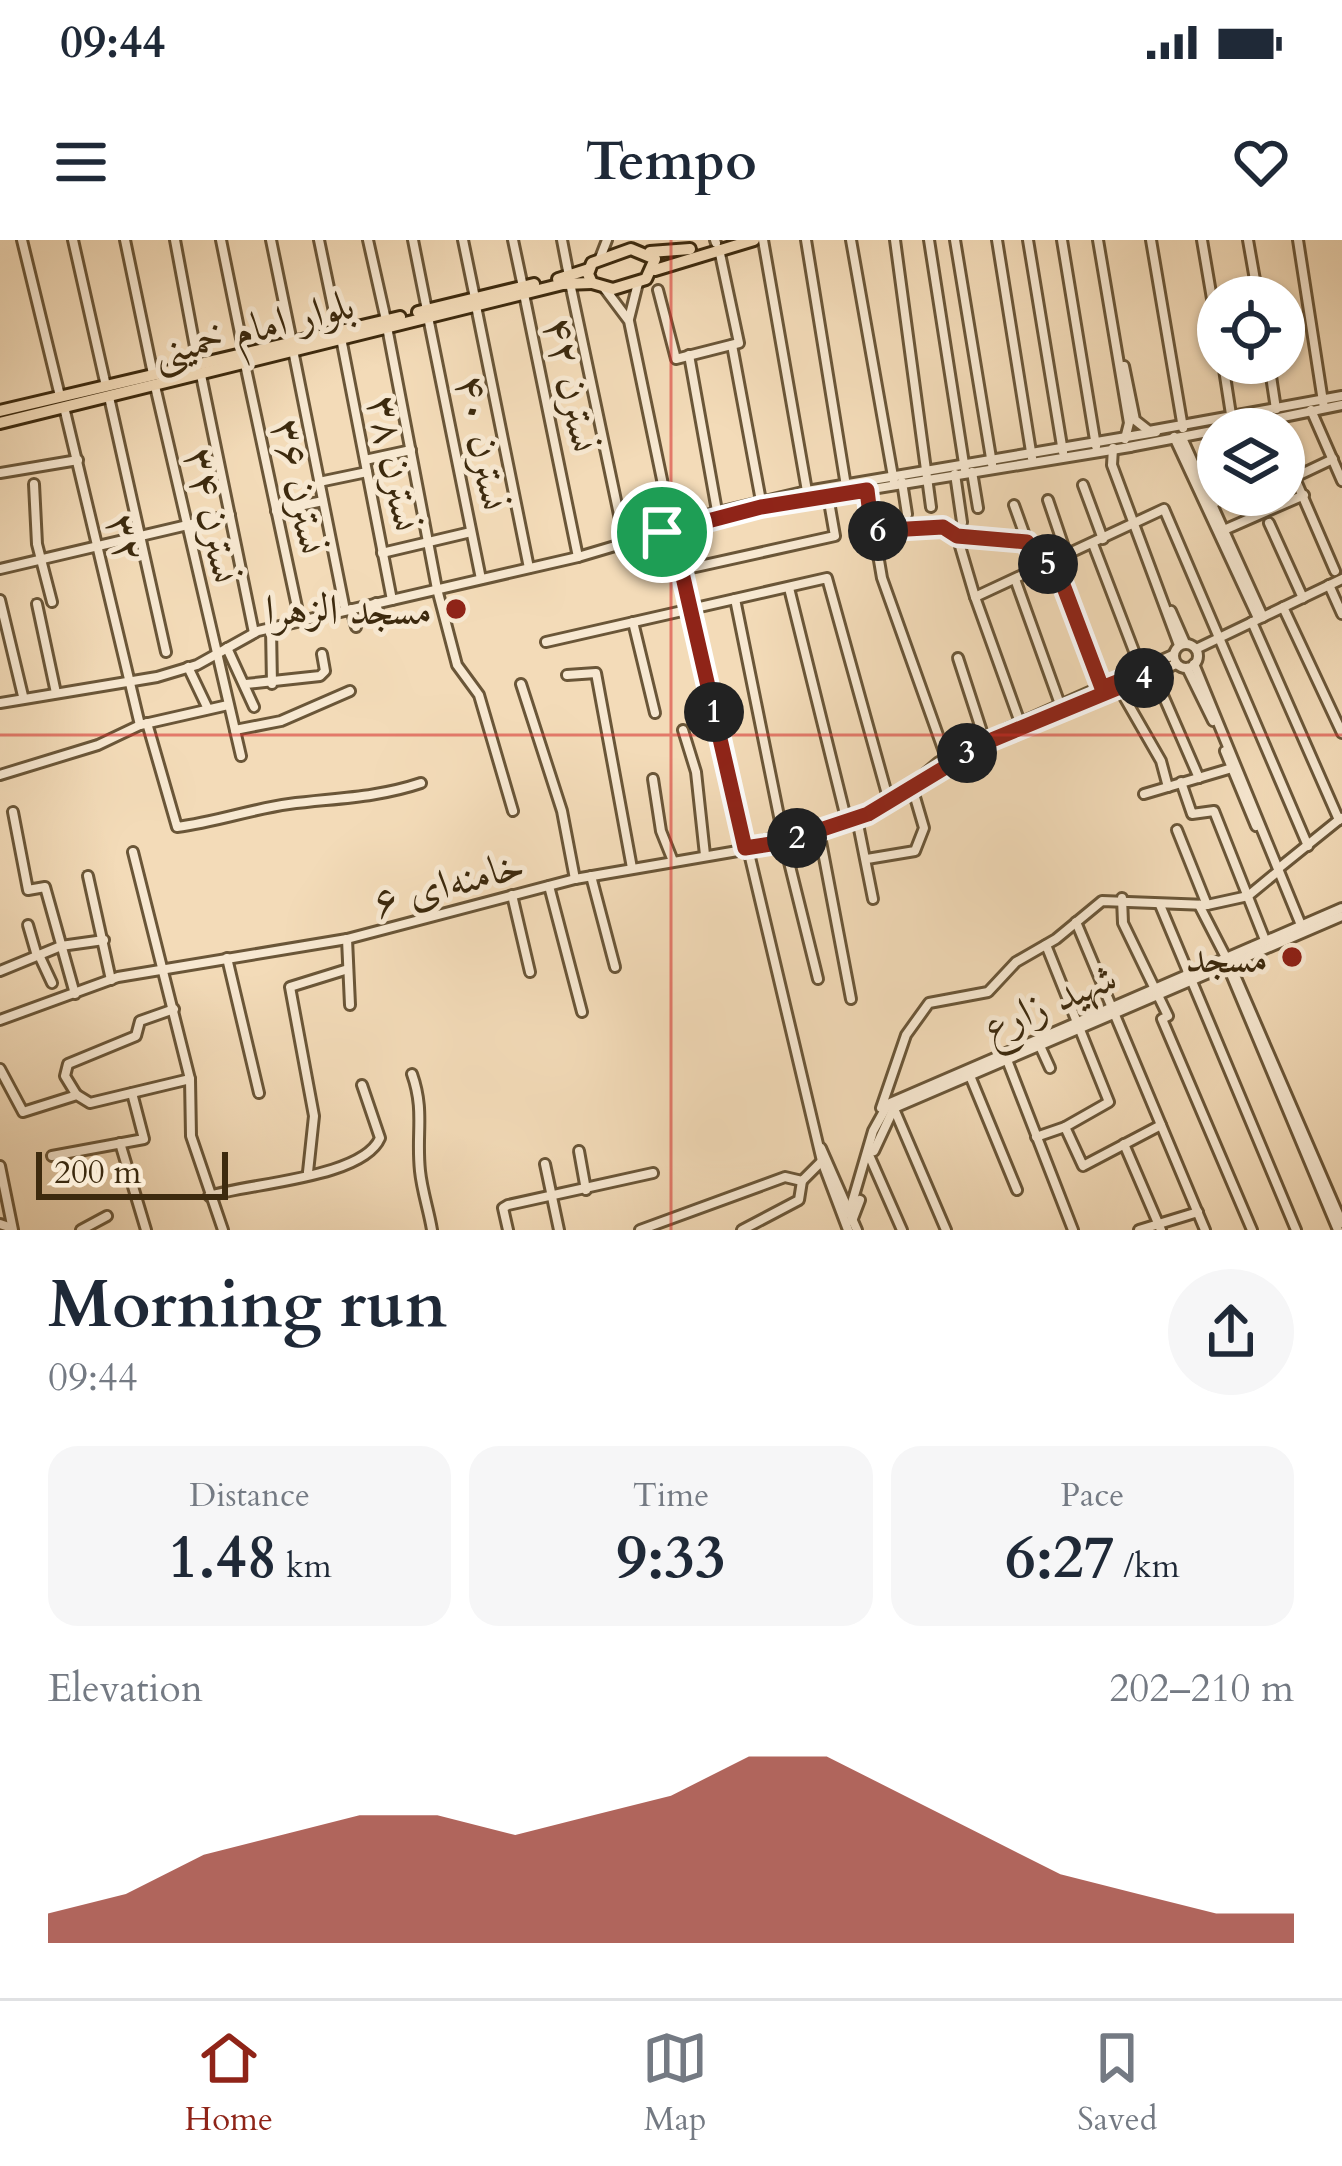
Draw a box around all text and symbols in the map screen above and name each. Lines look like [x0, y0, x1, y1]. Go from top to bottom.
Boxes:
text: 09:44 [60, 12, 165, 73]
text: Tempo [585, 126, 757, 199]
icon: menu [48, 129, 114, 195]
icon: heart [1228, 129, 1294, 195]
street label: بلوار امام خمینی [147, 276, 362, 388]
map controls [1197, 276, 1305, 516]
button: locate [1197, 276, 1305, 384]
street label: نسترن ۴۲ [529, 311, 614, 457]
street label: نسترن ۴۰ [441, 369, 524, 515]
street label: نسترن ۳۸ [353, 390, 436, 536]
button: layers [1197, 408, 1305, 516]
street label: نسترن ۳۶ [257, 413, 342, 559]
street label: نسترن ۳۴ [170, 442, 255, 588]
pin [611, 481, 713, 583]
icon: arrive [629, 499, 695, 565]
pin: 6 [848, 501, 908, 561]
street label: ۳۲ [92, 508, 159, 569]
text: 6 [870, 508, 886, 553]
pin: 5 [1018, 534, 1078, 594]
text: 5 [1040, 541, 1056, 586]
place label: مسجد الزهرا [265, 582, 432, 639]
marker: مسجد الزهرا [443, 596, 469, 622]
pin: 4 [1114, 648, 1174, 708]
text: 4 [1136, 655, 1152, 700]
pin: 1 [684, 682, 744, 742]
text: 1 [706, 689, 722, 734]
pin: 3 [937, 723, 997, 783]
text: 3 [959, 730, 975, 775]
pin: 2 [767, 808, 827, 868]
text: 2 [789, 815, 805, 860]
street label: خامنه‌ای ۶ [366, 836, 530, 931]
place label: مسجد [1186, 930, 1268, 987]
marker: مسجد [1279, 944, 1305, 970]
street label: شهید زارع [974, 949, 1128, 1062]
scale bar [36, 1146, 228, 1199]
text: 200 m [54, 1150, 141, 1195]
text: Morning run [48, 1261, 447, 1350]
button: share [1168, 1269, 1294, 1395]
text: 09:44 [48, 1351, 138, 1404]
text: Distance [189, 1473, 310, 1518]
text: Time [633, 1473, 709, 1518]
text: Pace [1060, 1473, 1124, 1518]
text: 1.48 [168, 1518, 277, 1599]
text: 9:33 [616, 1518, 726, 1599]
text: 6:27 [1005, 1518, 1115, 1599]
text: km [277, 1544, 332, 1589]
text: /km [1115, 1544, 1180, 1589]
text: Elevation [48, 1662, 203, 1715]
text: 202–210 m [1109, 1662, 1294, 1715]
tab: Home [185, 2025, 273, 2142]
tab: Map [642, 2025, 708, 2142]
tab: Saved [1077, 2025, 1157, 2142]

